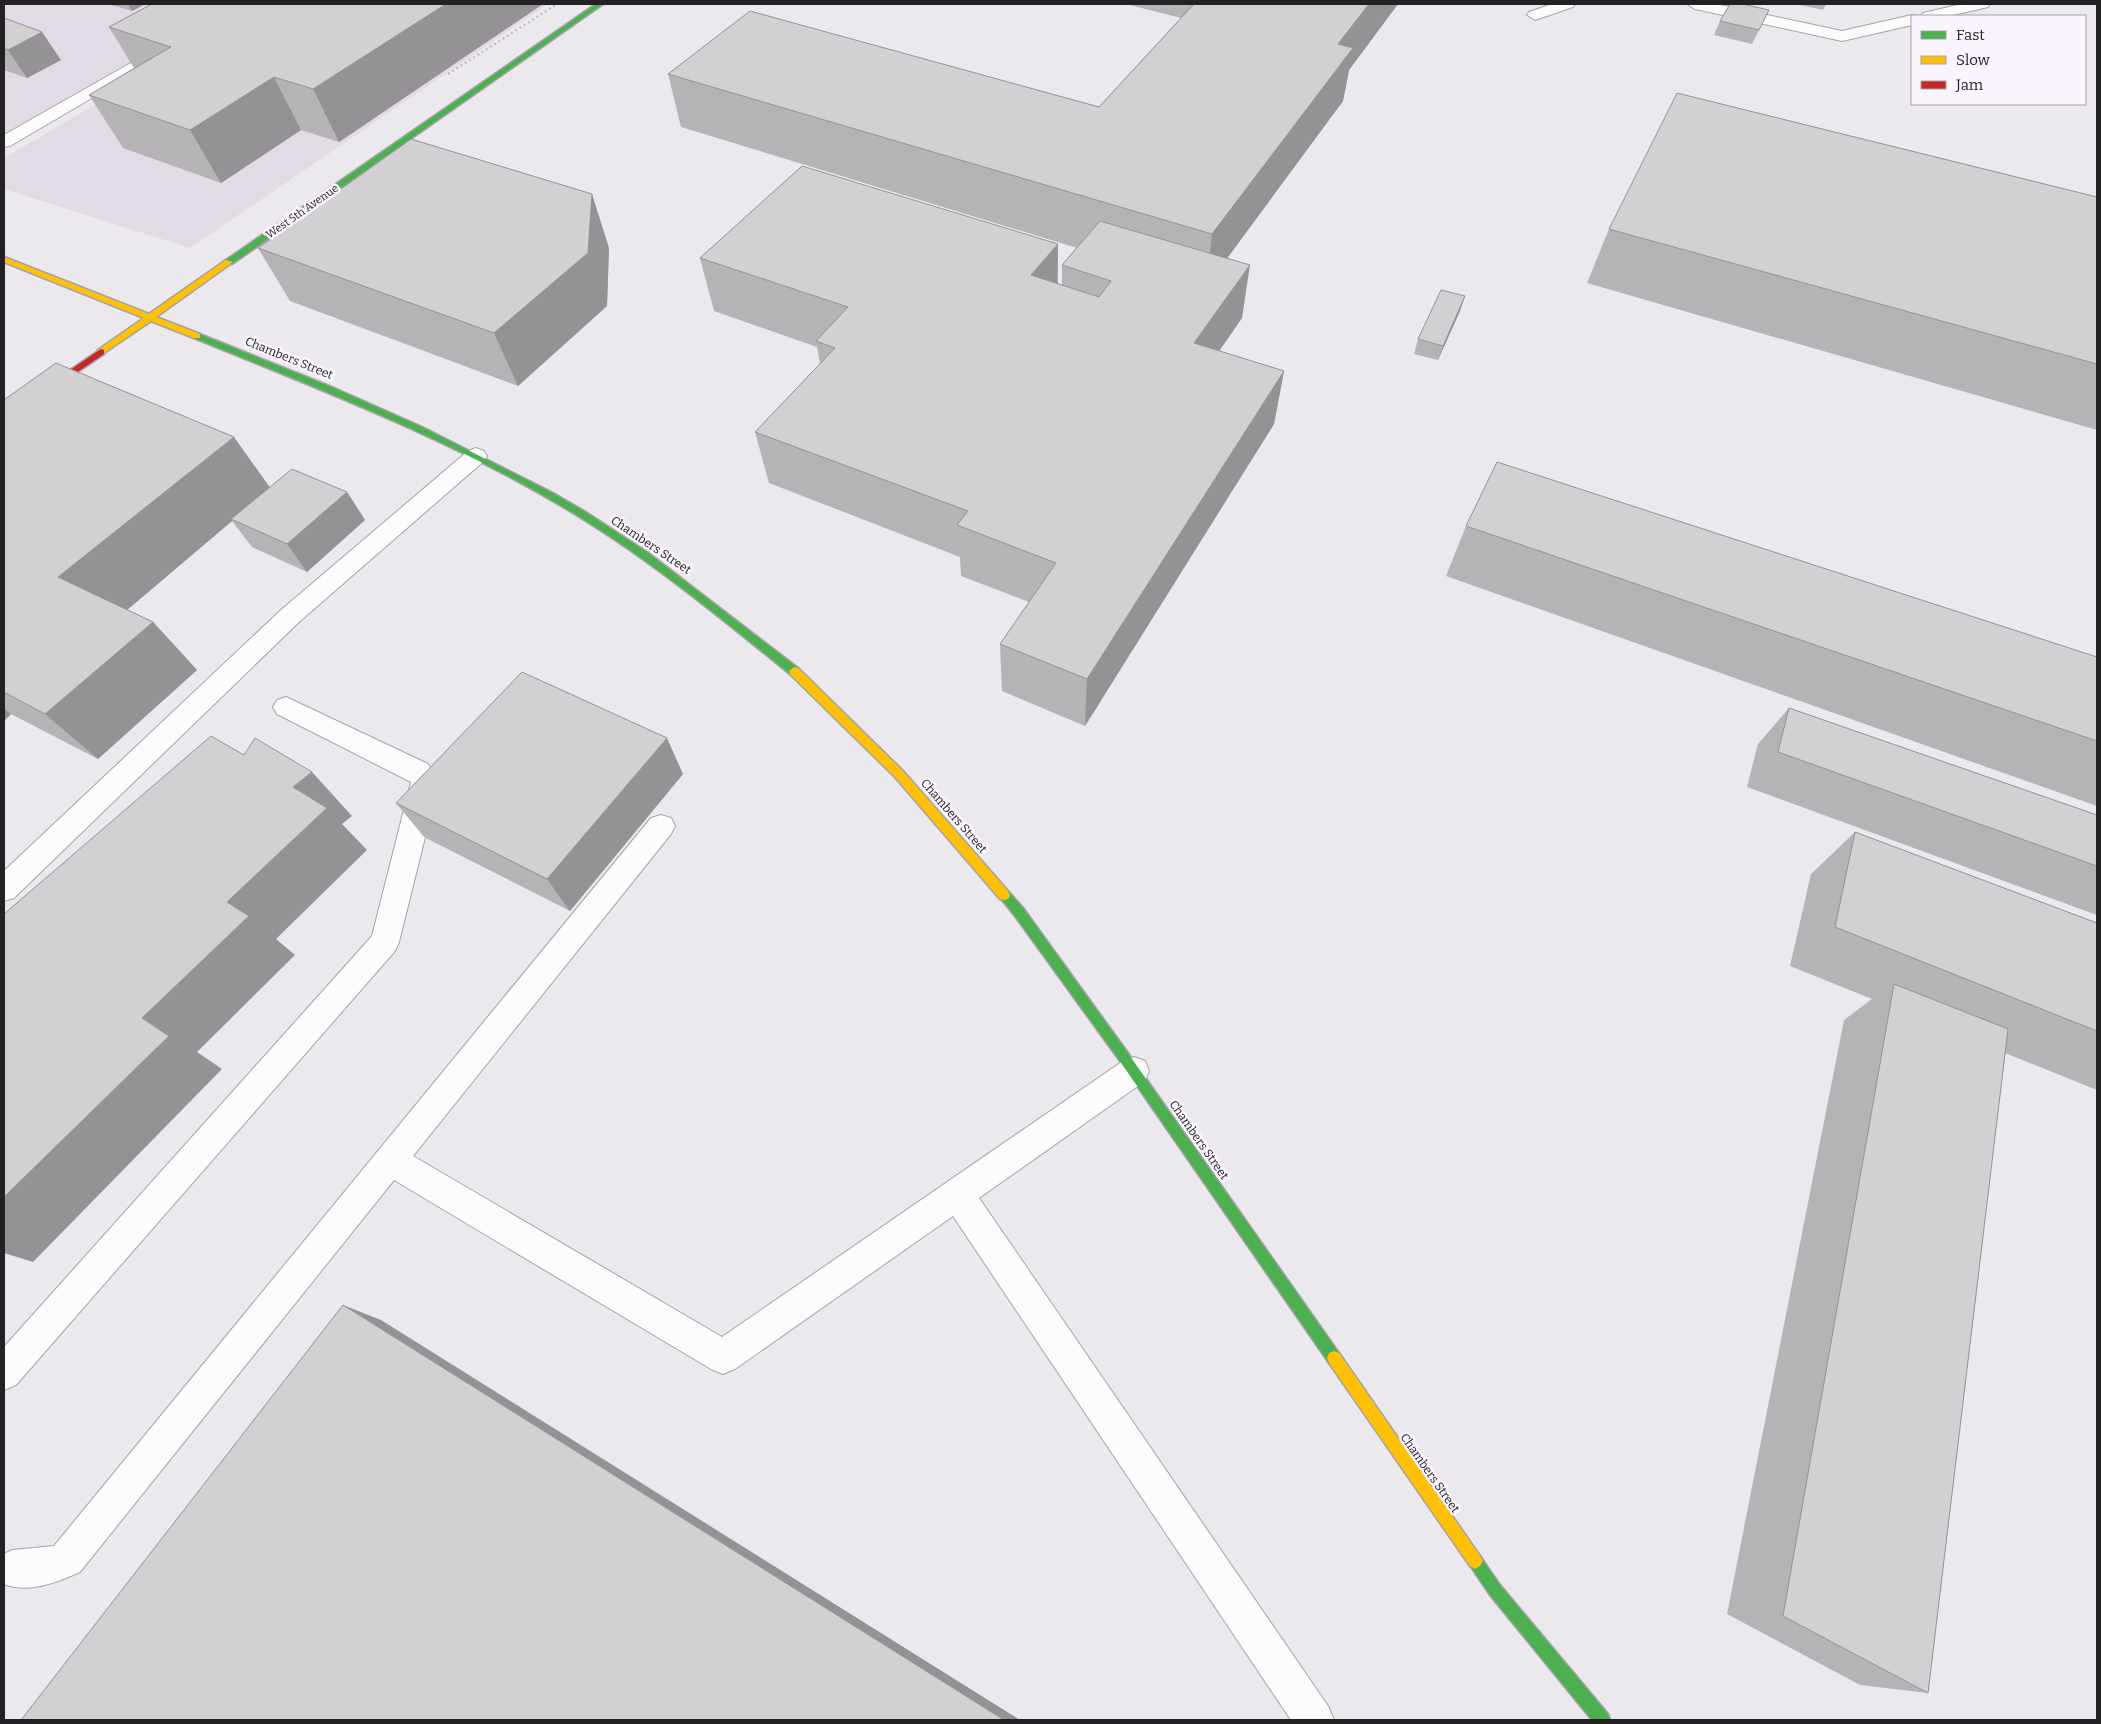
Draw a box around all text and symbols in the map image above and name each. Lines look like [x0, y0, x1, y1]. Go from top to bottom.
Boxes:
legend [1911, 15, 2086, 105]
text: Fast [1956, 26, 1985, 44]
text: Slow [1956, 51, 1991, 69]
text: Jam [1955, 76, 1984, 94]
street label: West 5th Avenue [264, 182, 341, 241]
street label: Chambers Street [243, 334, 336, 382]
street label: Chambers Street [608, 513, 694, 577]
street label: Chambers Street [918, 776, 990, 856]
street label: Chambers Street [1166, 1098, 1232, 1183]
street label: Chambers Street [1397, 1431, 1463, 1516]

